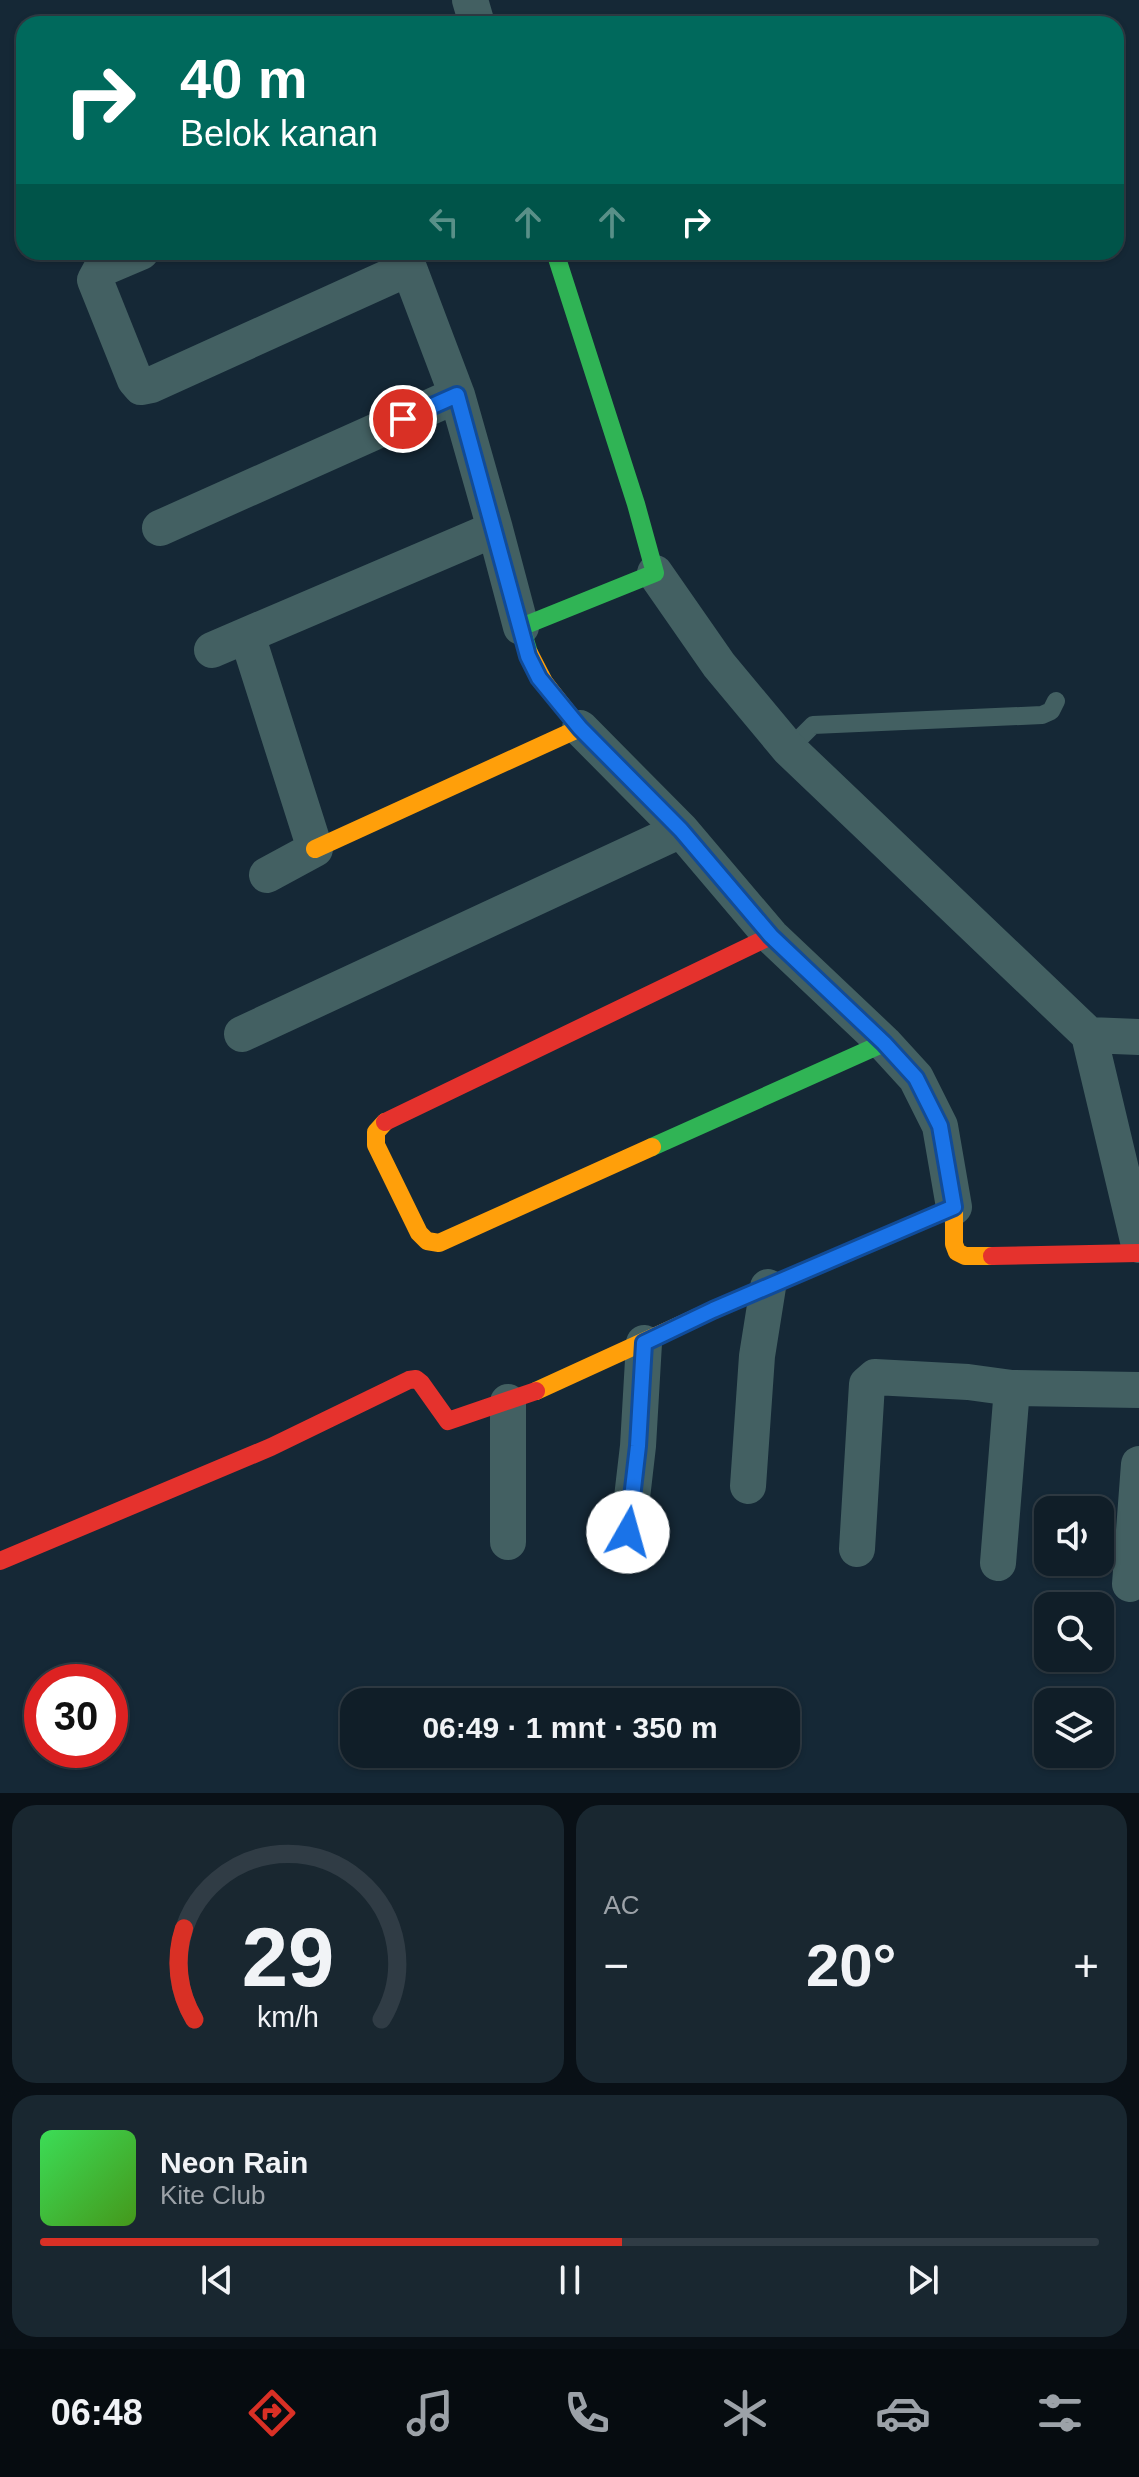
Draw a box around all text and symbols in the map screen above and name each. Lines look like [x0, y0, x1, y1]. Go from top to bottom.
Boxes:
text: 40 m [180, 47, 308, 110]
icon: right [48, 48, 152, 152]
text: Belok kanan [180, 113, 378, 154]
icon: left [422, 200, 466, 244]
icon: ahead [506, 200, 550, 244]
icon: ahead [590, 200, 634, 244]
icon: right [674, 200, 718, 244]
pin [369, 385, 437, 453]
icon: arrive [381, 397, 425, 441]
position arrow [586, 1490, 670, 1574]
map controls [1034, 1496, 1114, 1768]
button: sound [1034, 1496, 1114, 1576]
button: search [1034, 1592, 1114, 1672]
speed limit sign: 30 [24, 1664, 128, 1768]
button: layers [1034, 1688, 1114, 1768]
text: 06:49 · 1 mnt · 350 m [422, 1711, 718, 1744]
text: AC [604, 1890, 640, 1920]
text: 29 [241, 1911, 334, 2004]
text: 20° [806, 1932, 897, 1999]
text: − [604, 1941, 629, 1990]
text: + [1073, 1941, 1099, 1990]
text: km/h [257, 2001, 319, 2033]
text: Neon Rain [160, 2146, 308, 2179]
text: Kite Club [160, 2180, 266, 2210]
icon: previous [195, 2258, 239, 2302]
icon: pause [548, 2258, 592, 2302]
icon: next [901, 2258, 945, 2302]
icon: directions [244, 2385, 300, 2441]
icon: music [402, 2385, 458, 2441]
icon: phone [559, 2385, 615, 2441]
icon: climate [717, 2385, 773, 2441]
icon: car [875, 2385, 931, 2441]
icon: filters [1032, 2385, 1088, 2441]
text: 06:48 [51, 2392, 143, 2433]

